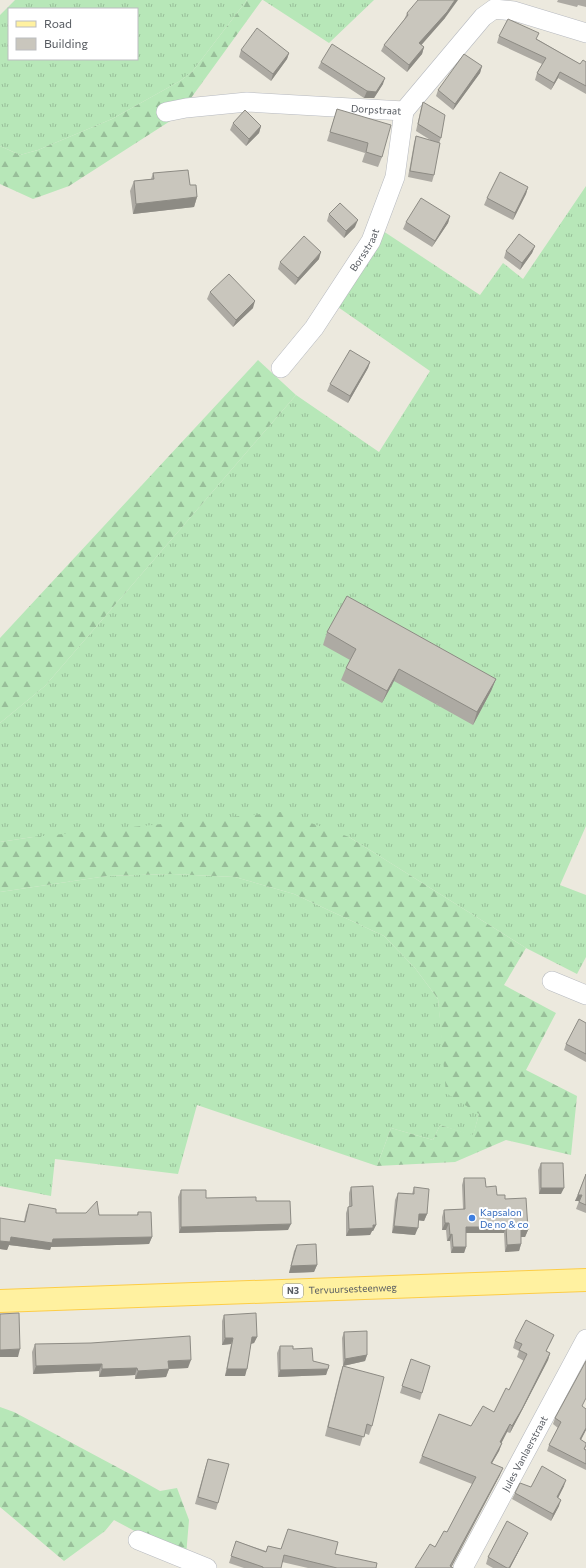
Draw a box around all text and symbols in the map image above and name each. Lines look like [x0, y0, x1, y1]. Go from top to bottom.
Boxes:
legend [8, 8, 138, 60]
text: Road [44, 16, 72, 30]
text: Building [44, 36, 88, 50]
street label: Dorpstraat [351, 102, 402, 117]
street label: Borsstraat [347, 227, 381, 273]
place label: Kapsalon De no & co [480, 1206, 528, 1230]
marker: Kapsalon De no & co [467, 1213, 477, 1223]
street label: Tervuursesteenweg [308, 1281, 398, 1296]
road number: N3 [283, 1284, 303, 1298]
street label: Jules Vanlaerstraat [499, 1414, 550, 1493]

